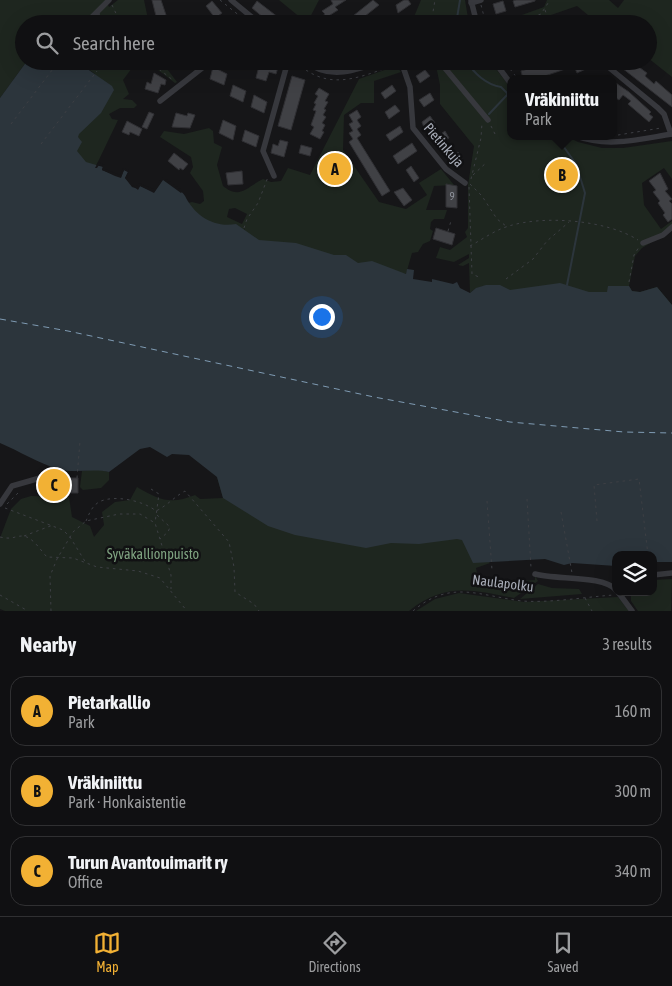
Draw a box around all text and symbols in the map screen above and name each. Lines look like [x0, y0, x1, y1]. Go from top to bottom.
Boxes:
search box [15, 15, 657, 70]
icon: search [33, 29, 61, 57]
text: Search here [73, 32, 155, 54]
popup [507, 75, 617, 140]
text: Vräkiniittu [525, 88, 599, 110]
text: Park [525, 110, 552, 128]
street label: Pietinkuja [421, 120, 467, 170]
pin: A [319, 150, 351, 188]
pin: B [546, 156, 578, 194]
house number: 9 [449, 190, 455, 202]
your location [309, 304, 335, 330]
pin: C [38, 466, 70, 504]
park label: Syväkallionpuisto [107, 546, 199, 562]
map controls [612, 551, 657, 596]
button: layers [612, 551, 657, 596]
street label: Naulapolku [471, 571, 535, 595]
text: Nearby [20, 632, 76, 656]
text: 3 results [602, 635, 652, 653]
text: Pietarkallio [68, 691, 151, 713]
text: A [33, 702, 41, 720]
text: 160 m [615, 702, 651, 720]
text: Park [68, 713, 95, 731]
text: Vräkiniittu [68, 771, 142, 793]
text: B [33, 782, 41, 800]
text: 300 m [615, 782, 651, 800]
text: Park · Honkaistentie [68, 793, 186, 811]
text: Turun Avantouimarit ry [68, 851, 228, 873]
text: C [33, 862, 41, 880]
text: 340 m [615, 862, 651, 880]
text: Office [68, 873, 103, 891]
tab: Map [93, 929, 121, 975]
tab: Directions [308, 929, 361, 975]
tab: Saved [548, 929, 579, 975]

